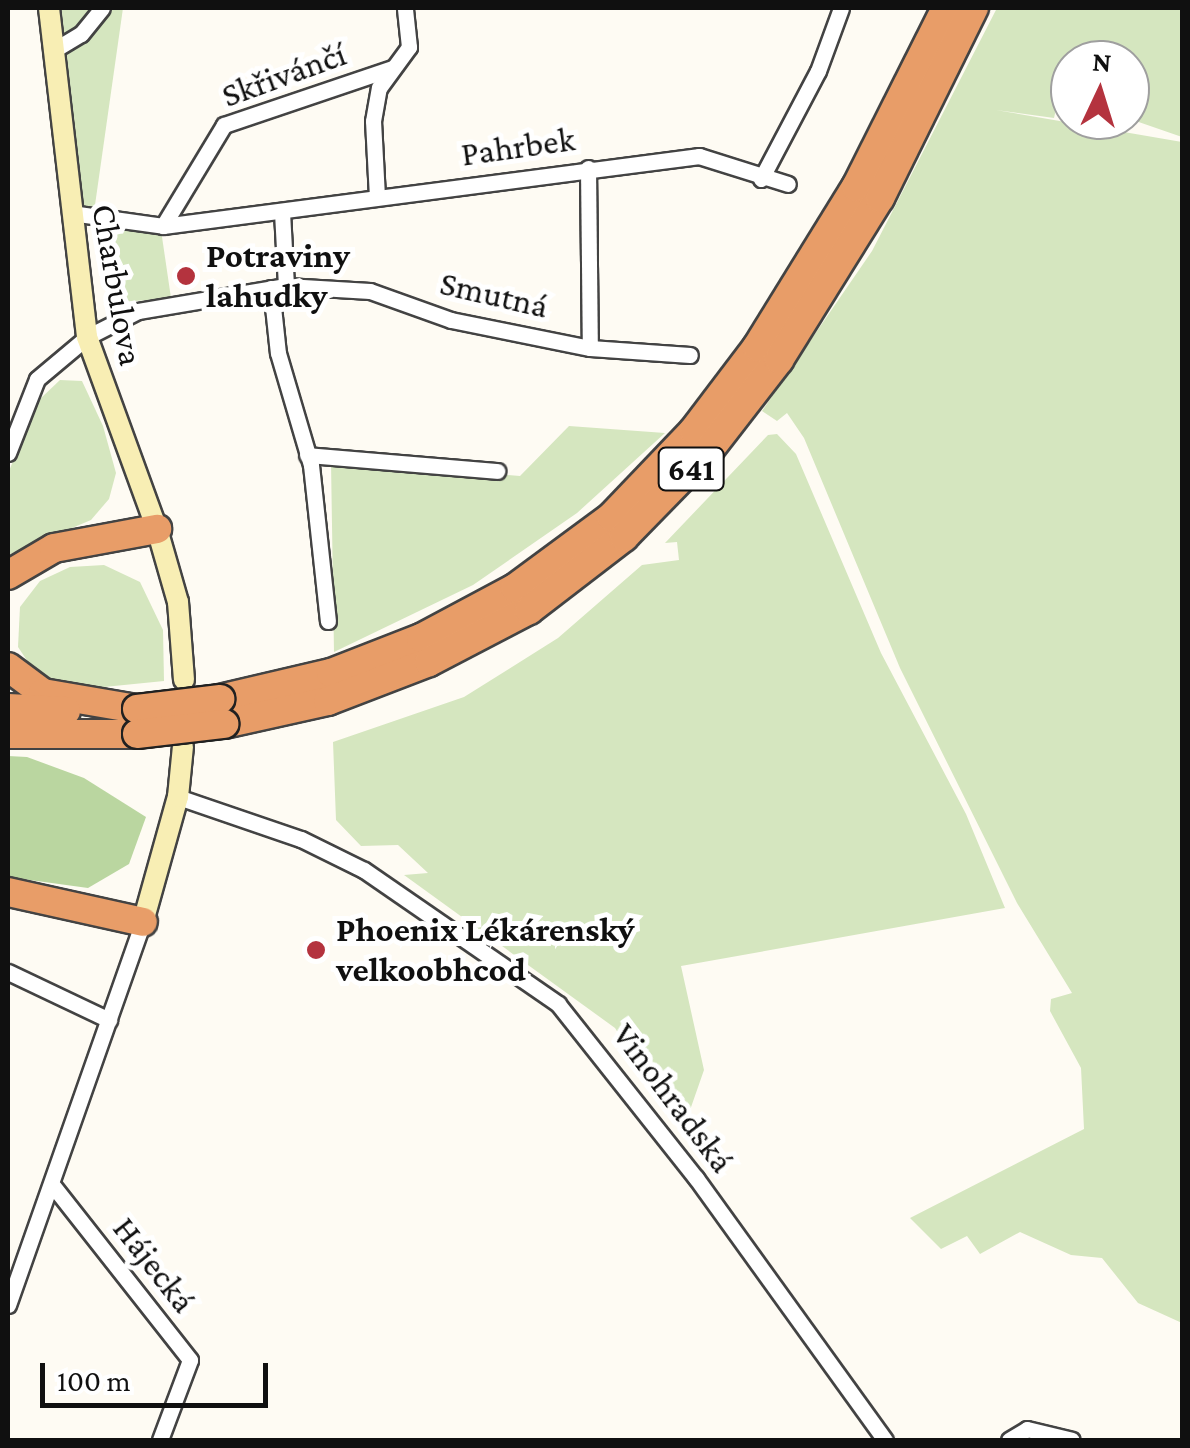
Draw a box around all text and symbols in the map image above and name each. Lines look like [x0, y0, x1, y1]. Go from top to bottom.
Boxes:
street label: Skřivánčí [216, 33, 352, 117]
north arrow [1050, 40, 1150, 140]
text: N [1091, 45, 1113, 78]
street label: Pahrbek [458, 118, 578, 176]
street label: Charbulova [82, 201, 152, 369]
place label: Potraviny lahudky [206, 235, 350, 317]
street label: Smutná [436, 262, 552, 328]
marker: Potraviny lahudky [175, 265, 197, 287]
road number: 641 [656, 442, 726, 496]
place label: Phoenix Lékárenský velkoobhcod [336, 909, 635, 991]
marker: Phoenix Lékárenský velkoobhcod [305, 939, 327, 961]
street label: Vinohradská [603, 1015, 743, 1181]
street label: Hájecká [104, 1209, 204, 1321]
scale bar [45, 1343, 272, 1405]
text: 100 m [57, 1364, 131, 1397]

